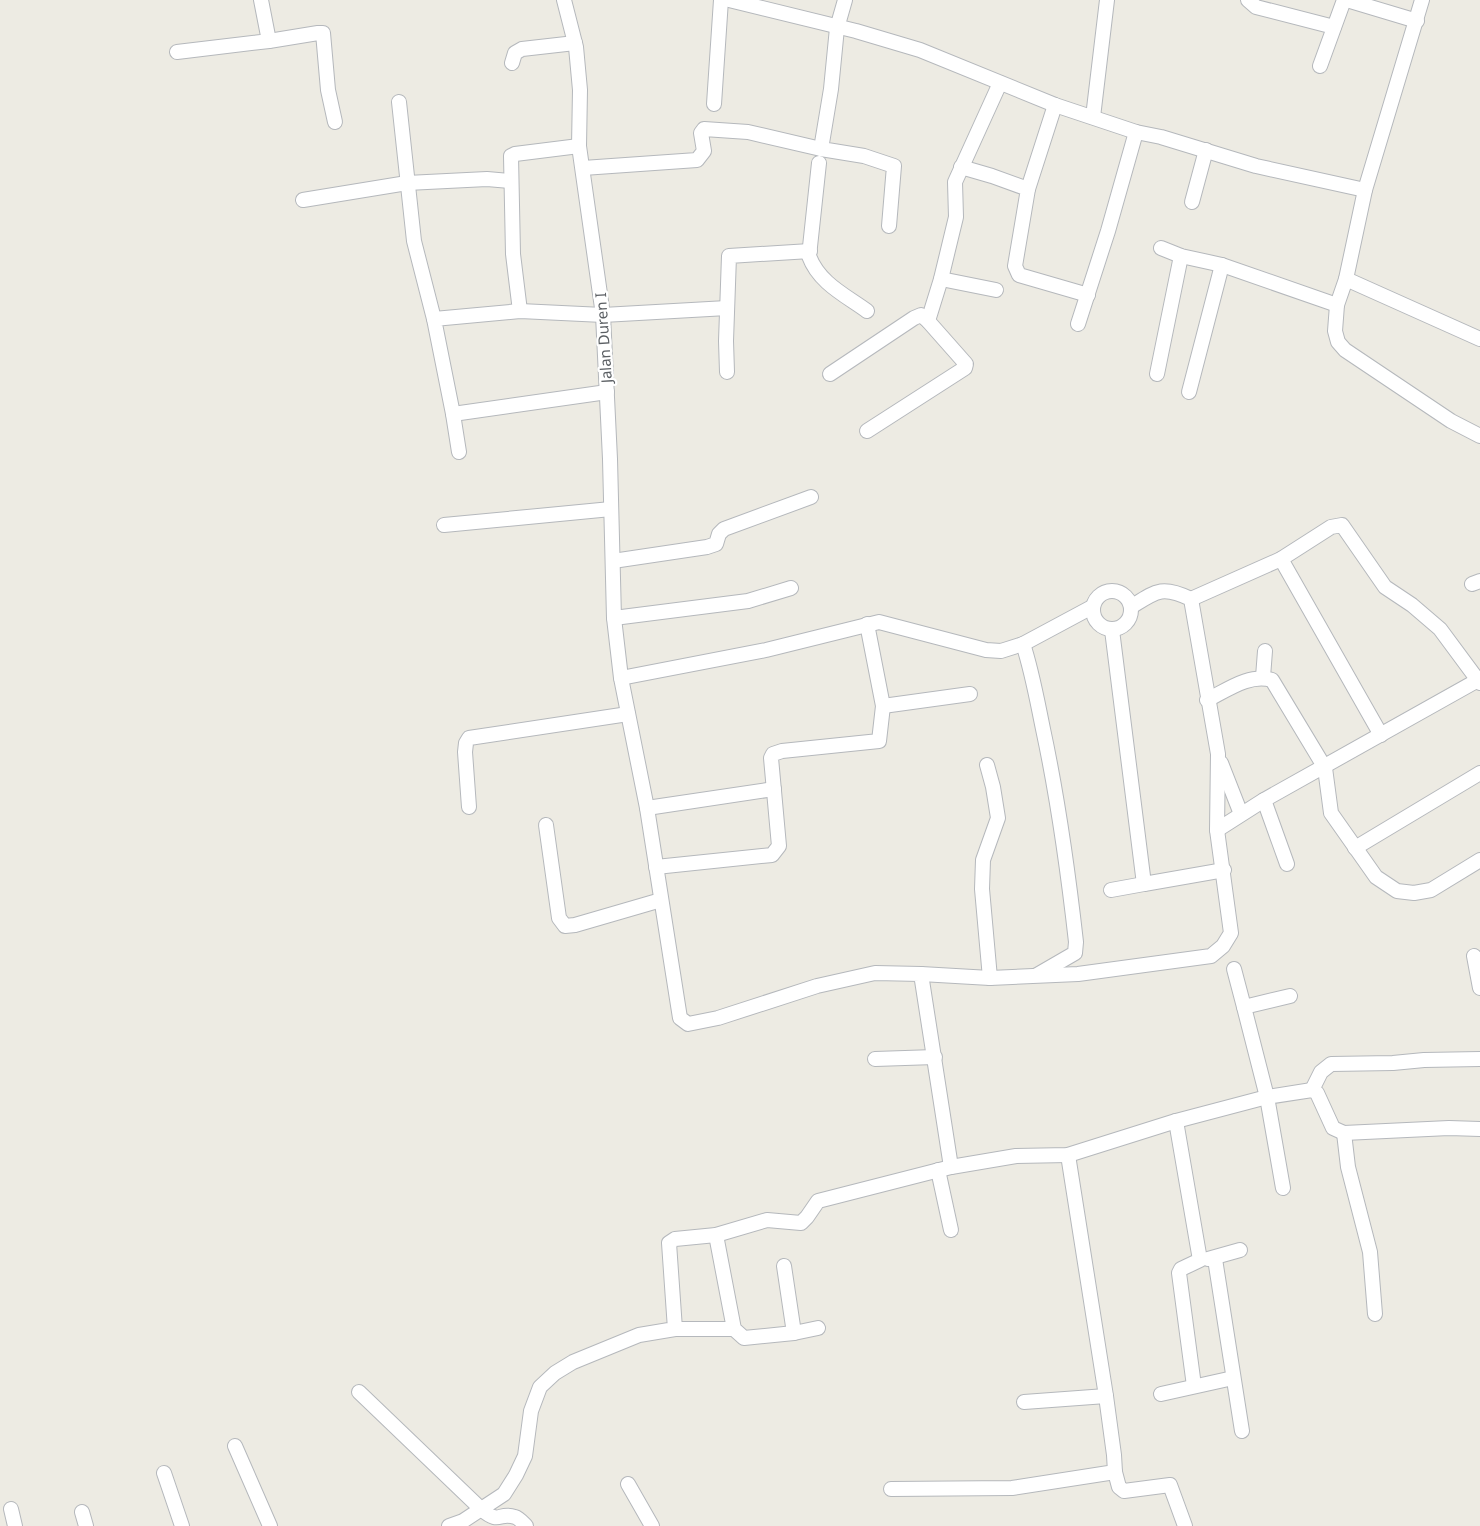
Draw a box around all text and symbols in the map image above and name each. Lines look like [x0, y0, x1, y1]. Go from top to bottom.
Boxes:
street label: Jalan Duren I [590, 292, 616, 386]

